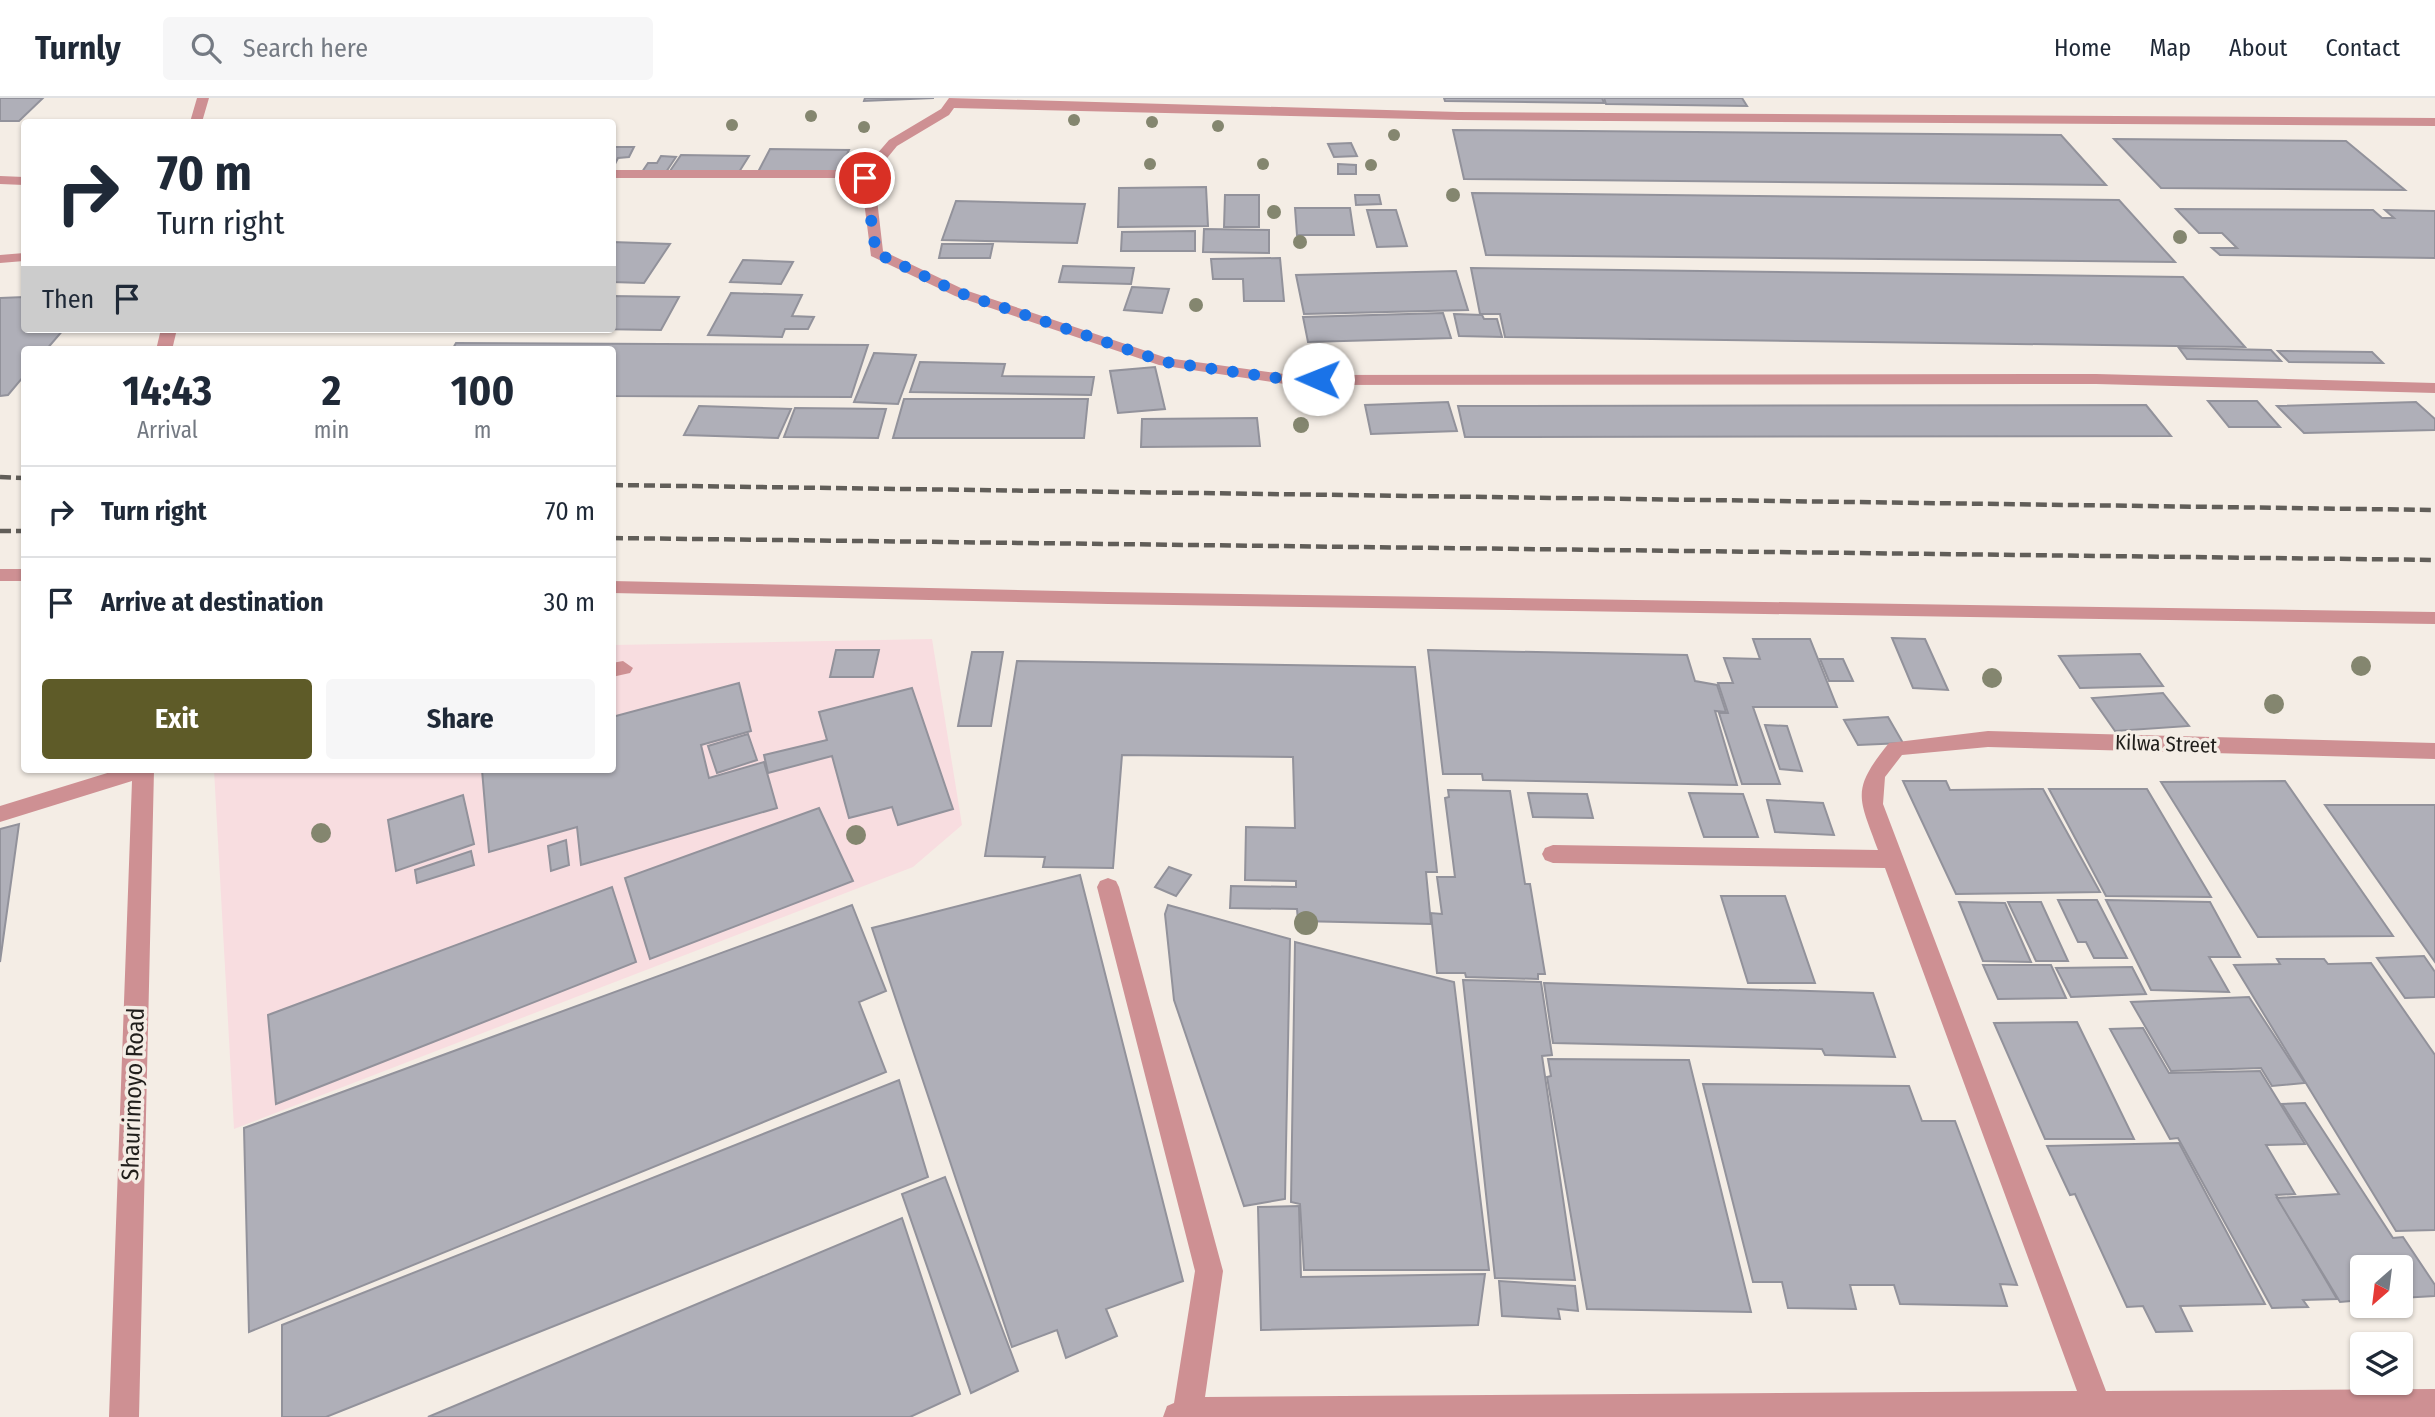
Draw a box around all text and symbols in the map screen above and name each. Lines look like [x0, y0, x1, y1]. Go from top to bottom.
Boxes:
search box [163, 17, 653, 80]
text: Turnly [35, 28, 121, 68]
icon: search [187, 29, 225, 67]
text: Search here [243, 33, 368, 64]
text: Home [2054, 34, 2111, 62]
text: Map [2149, 34, 2191, 62]
text: About [2229, 34, 2287, 62]
text: Contact [2325, 34, 2400, 62]
text: 70 m [157, 144, 252, 203]
icon: right [42, 147, 133, 238]
pin [835, 148, 895, 208]
icon: arrive [846, 159, 884, 197]
text: Turn right [157, 204, 284, 242]
icon: arrive [108, 280, 146, 318]
text: Then [42, 284, 94, 315]
position arrow [1281, 342, 1355, 416]
text: 14:43 [122, 366, 212, 416]
text: 2 [322, 366, 341, 416]
text: 100 [451, 366, 514, 416]
text: Arrival [137, 416, 198, 444]
text: min [314, 416, 349, 444]
text: m [474, 416, 491, 444]
icon: right [42, 493, 80, 531]
text: Turn right [101, 496, 207, 527]
text: 70 m [545, 496, 595, 527]
icon: arrive [42, 584, 80, 622]
text: Arrive at destination [101, 587, 324, 618]
text: 30 m [544, 587, 595, 618]
button: Exit [42, 679, 312, 759]
button: Share [326, 679, 595, 759]
street label: Kilwa Street [2114, 729, 2218, 759]
street label: Shaurimoyo Road [116, 1007, 150, 1181]
north arrow [2350, 1255, 2413, 1318]
map controls [2350, 1255, 2413, 1395]
button: layers [2350, 1332, 2413, 1395]

